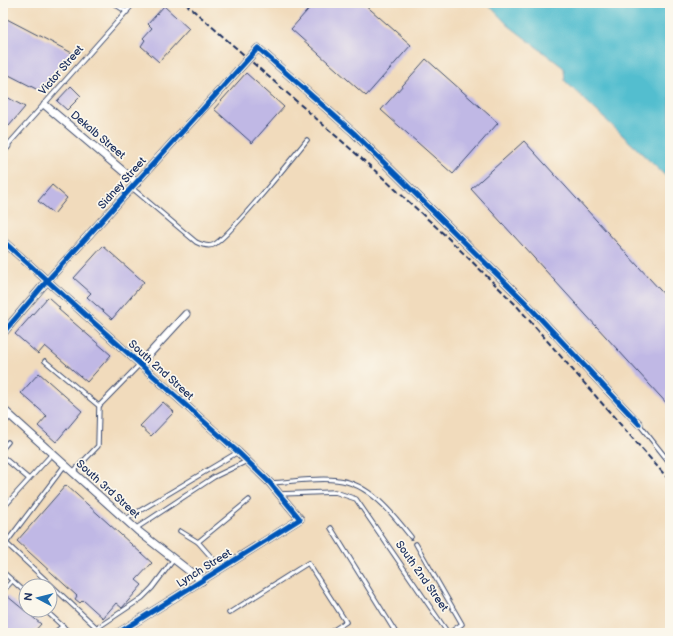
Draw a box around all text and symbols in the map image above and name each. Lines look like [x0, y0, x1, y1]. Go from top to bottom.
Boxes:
street label: Victor Street [36, 42, 86, 97]
street label: Dekalb Street [68, 108, 128, 162]
street label: Sidney Street [95, 154, 149, 212]
street label: South 2nd Street [126, 337, 197, 403]
street label: South 3rd Street [74, 457, 143, 521]
street label: South 2nd Street [393, 538, 452, 614]
street label: Lynch Street [174, 546, 234, 590]
north arrow [18, 578, 58, 618]
text: N [22, 592, 36, 602]

